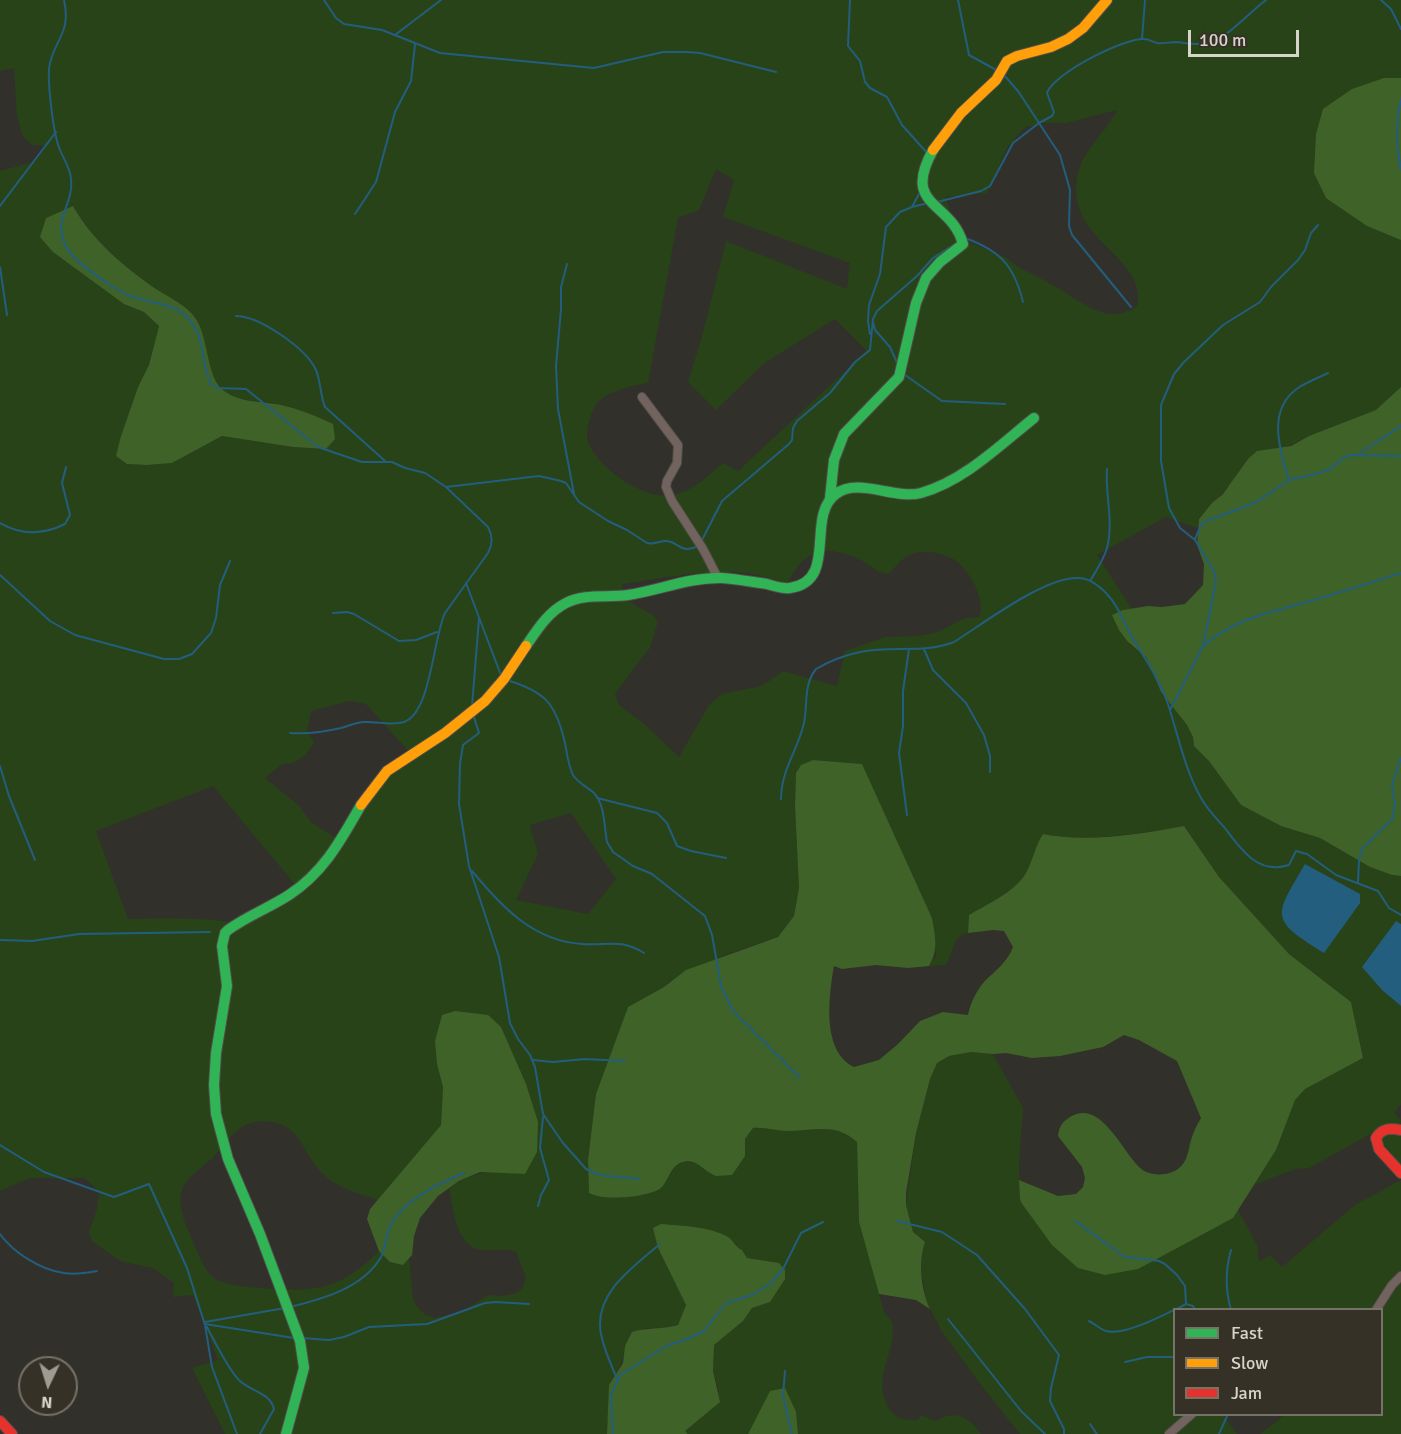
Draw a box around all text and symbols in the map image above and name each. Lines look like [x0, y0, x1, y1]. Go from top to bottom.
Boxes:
scale bar [1191, 18, 1302, 56]
text: 100 m [1199, 29, 1246, 51]
legend [1173, 1308, 1383, 1416]
text: Fast [1231, 1322, 1263, 1344]
text: Slow [1231, 1352, 1268, 1374]
north arrow [18, 1356, 78, 1416]
text: Jam [1231, 1382, 1262, 1404]
text: N [41, 1392, 53, 1412]

